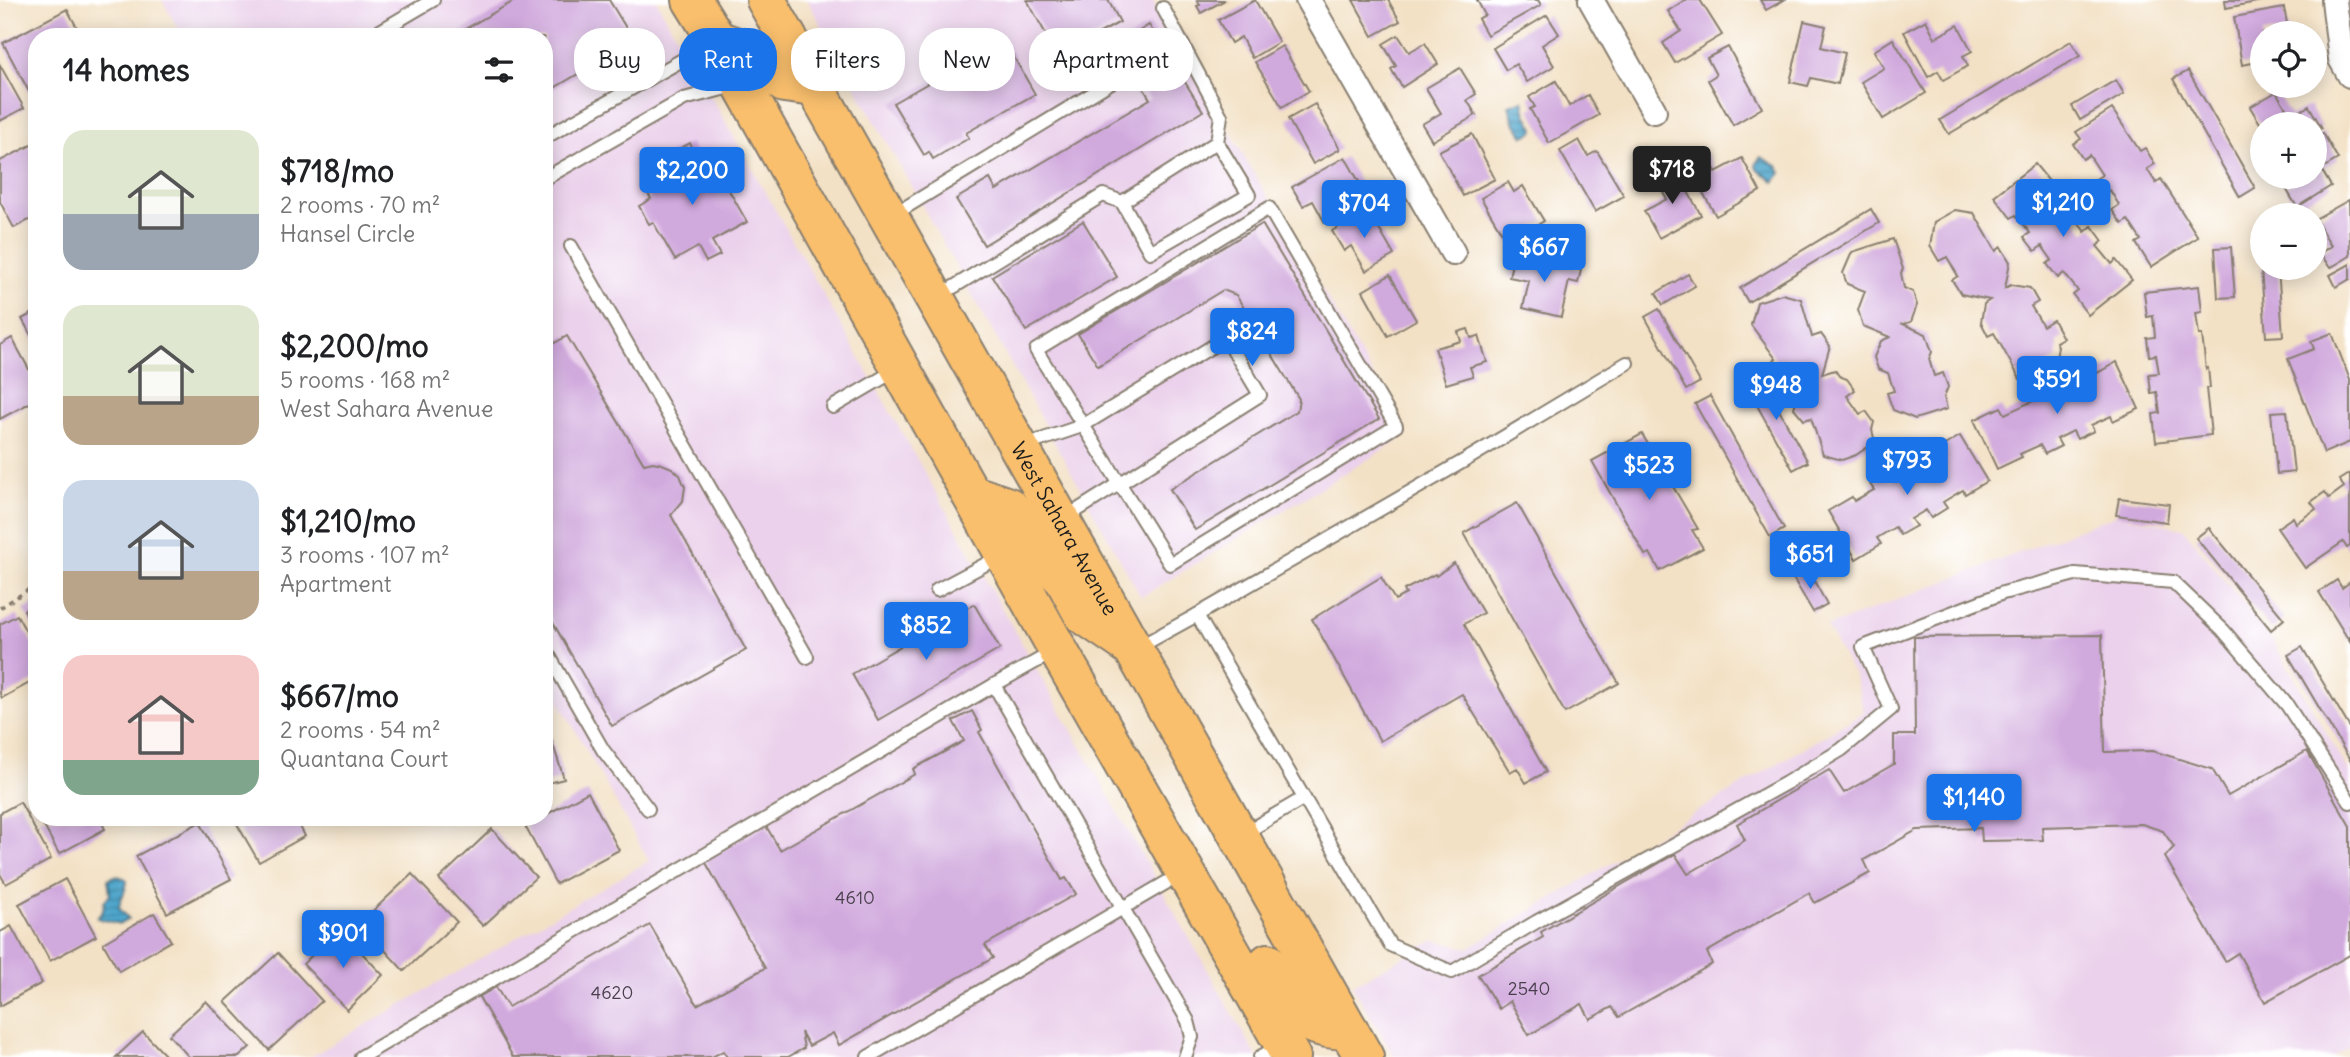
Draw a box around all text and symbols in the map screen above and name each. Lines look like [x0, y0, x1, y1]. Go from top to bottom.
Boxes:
map controls [2250, 21, 2327, 280]
button: locate [2250, 21, 2327, 98]
chip: Buy [574, 28, 665, 91]
chip: Rent [679, 28, 777, 91]
chip: Filters [791, 28, 905, 91]
chip: New [919, 28, 1015, 91]
chip: Apartment [1029, 28, 1193, 91]
text: 14 homes [63, 51, 190, 89]
icon: filters [480, 51, 518, 89]
button: + [2250, 112, 2327, 189]
pin: $718 [1631, 146, 1713, 206]
pin: $2,200 [635, 148, 749, 207]
text: $718/mo [280, 152, 394, 190]
text: $718 [1649, 154, 1695, 183]
text: $2,200 [655, 155, 729, 184]
icon: home [119, 158, 203, 242]
pin: $704 [1323, 180, 1405, 240]
pin: $1,210 [2006, 180, 2120, 239]
text: $1,210 [2031, 187, 2095, 216]
text: $704 [1338, 188, 1390, 217]
text: 2 rooms · 70 m² [280, 190, 440, 219]
button: − [2250, 203, 2327, 280]
text: Hansel Circle [280, 219, 415, 248]
pin: $667 [1503, 224, 1585, 284]
text: $667 [1519, 232, 1569, 261]
pin: $824 [1211, 308, 1293, 368]
text: $824 [1226, 316, 1278, 345]
text: $2,200/mo [280, 327, 429, 365]
icon: home [119, 333, 203, 417]
pin: $591 [2016, 356, 2098, 416]
pin: $948 [1735, 362, 1817, 422]
text: $591 [2033, 364, 2081, 393]
text: 5 rooms · 168 m² [280, 365, 450, 394]
text: $948 [1750, 370, 1802, 399]
text: West Sahara Avenue [280, 394, 493, 423]
street label: West Sahara Avenue [1005, 437, 1125, 620]
pin: $793 [1866, 438, 1948, 497]
pin: $523 [1608, 442, 1690, 502]
text: $793 [1882, 445, 1932, 474]
text: $523 [1623, 450, 1675, 479]
text: $1,210/mo [280, 502, 416, 540]
icon: home [119, 508, 203, 592]
pin: $651 [1769, 532, 1851, 591]
text: $651 [1786, 539, 1834, 568]
text: 3 rooms · 107 m² [280, 540, 450, 569]
text: Apartment [280, 569, 392, 598]
pin: $852 [885, 602, 967, 662]
text: $852 [900, 610, 952, 639]
text: $667/mo [280, 677, 399, 715]
icon: home [119, 683, 203, 767]
text: 2 rooms · 54 m² [280, 715, 441, 744]
text: Quantana Court [280, 744, 448, 773]
pin: $1,140 [1917, 774, 2031, 834]
text: $1,140 [1943, 782, 2005, 811]
house number: 4610 [835, 886, 875, 909]
pin: $901 [302, 911, 384, 970]
text: $901 [318, 918, 368, 947]
house number: 2540 [1508, 977, 1550, 1000]
house number: 4620 [591, 981, 633, 1004]

